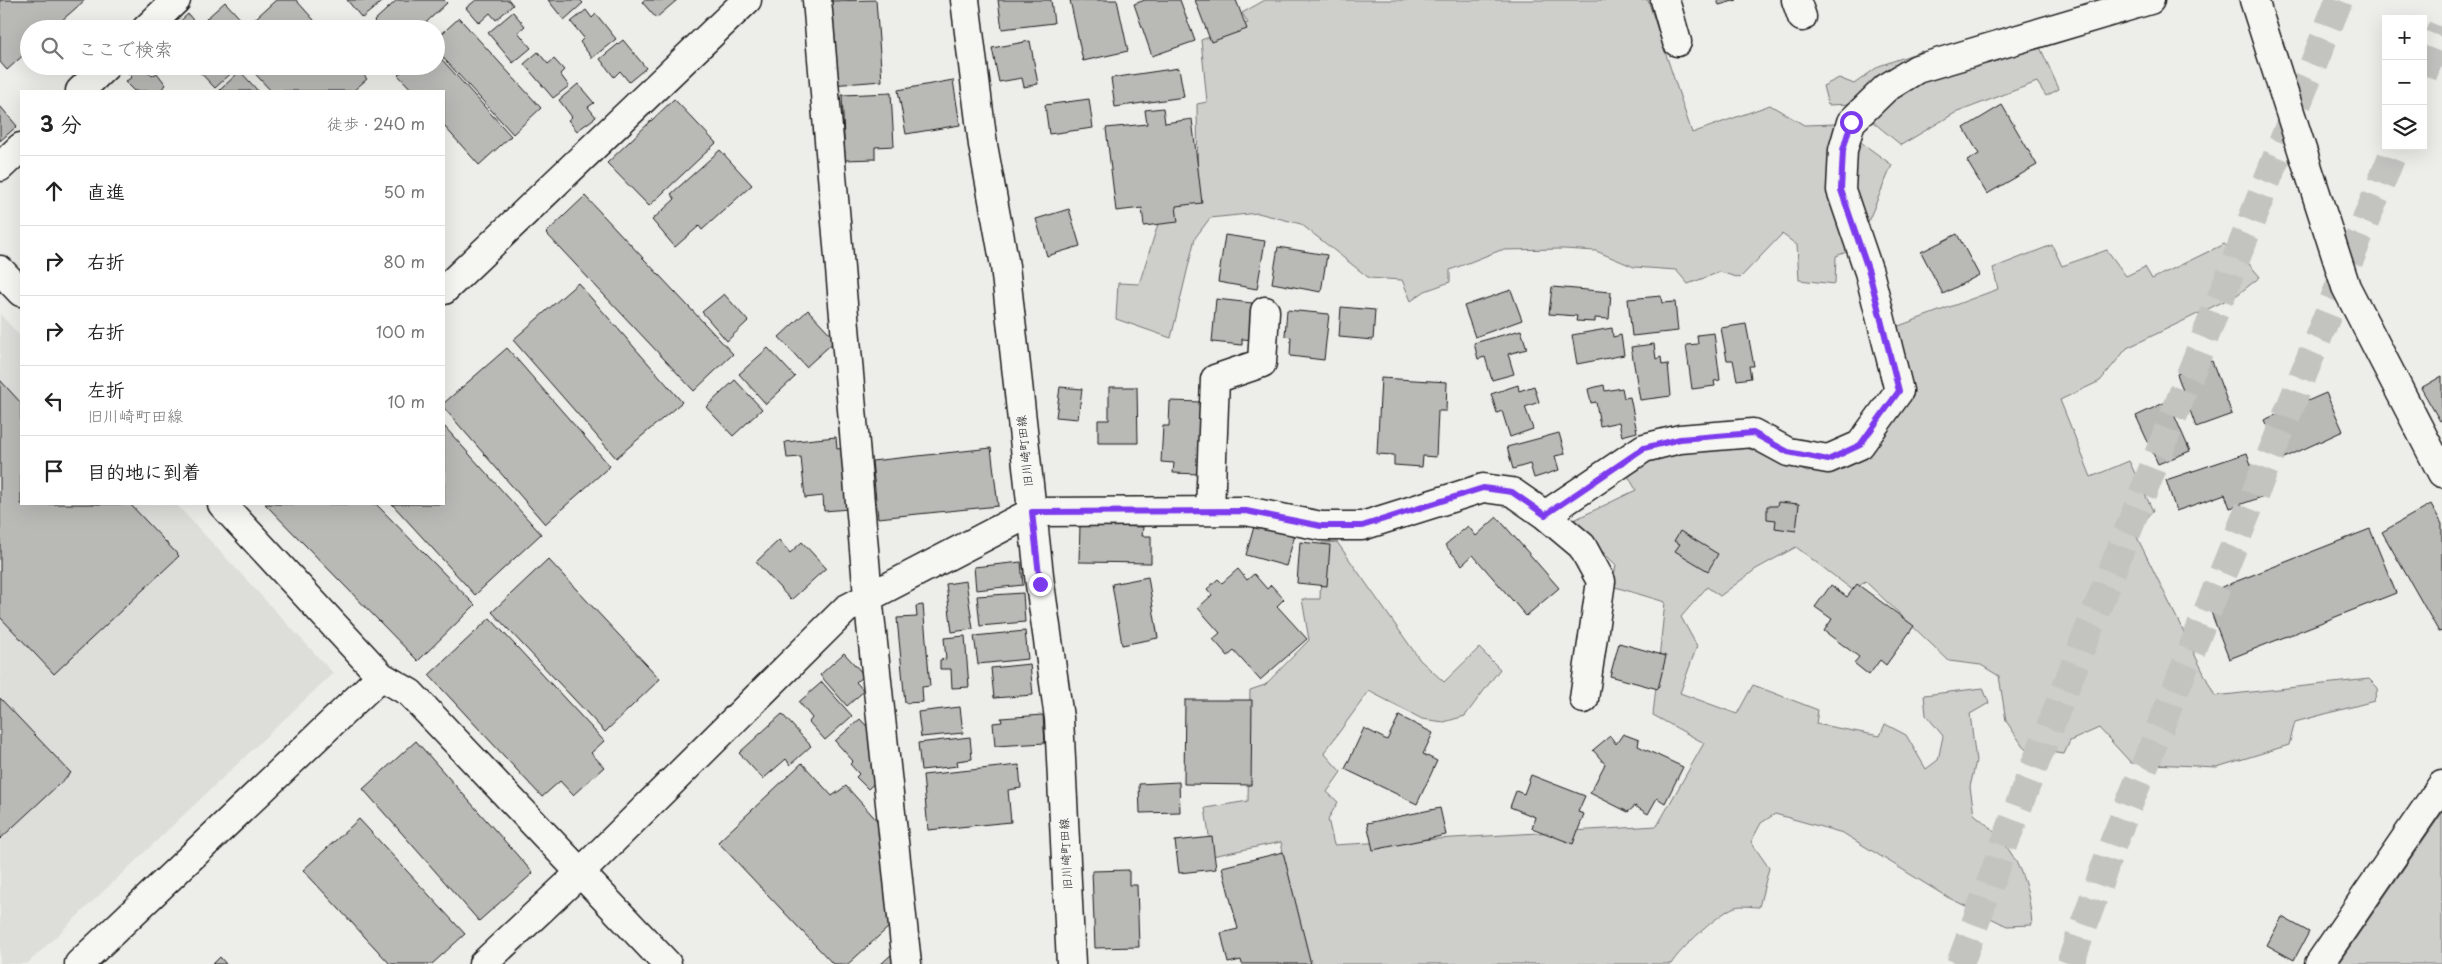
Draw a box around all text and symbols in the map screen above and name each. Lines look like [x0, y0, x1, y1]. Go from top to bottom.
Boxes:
map controls [2382, 15, 2427, 150]
button: + [2382, 15, 2427, 60]
search box [20, 20, 445, 75]
icon: search [38, 34, 66, 62]
text: ここで検索 [78, 34, 173, 62]
button: − [2382, 60, 2427, 105]
button: layers [2382, 105, 2427, 150]
text: 3 分 [40, 107, 82, 139]
text: 徒歩 · 240 m [327, 111, 425, 135]
route start [1840, 111, 1863, 134]
icon: ahead [40, 177, 68, 205]
text: 直進 [87, 177, 125, 205]
text: 50 m [384, 179, 425, 203]
icon: right [40, 247, 68, 275]
text: 右折 [87, 247, 125, 275]
text: 80 m [383, 249, 425, 273]
icon: right [40, 317, 68, 345]
text: 右折 [87, 317, 125, 345]
text: 100 m [376, 319, 425, 343]
text: 左折 [87, 375, 125, 403]
icon: left [40, 387, 68, 415]
text: 10 m [388, 389, 425, 413]
text: 旧川崎町田線 [87, 403, 183, 427]
street label: 旧川崎町田線 [1011, 414, 1037, 488]
icon: arrive [40, 457, 68, 485]
text: 目的地に到着 [87, 457, 201, 485]
route end [1029, 573, 1052, 596]
street label: 旧川崎町田線 [1054, 818, 1076, 890]

